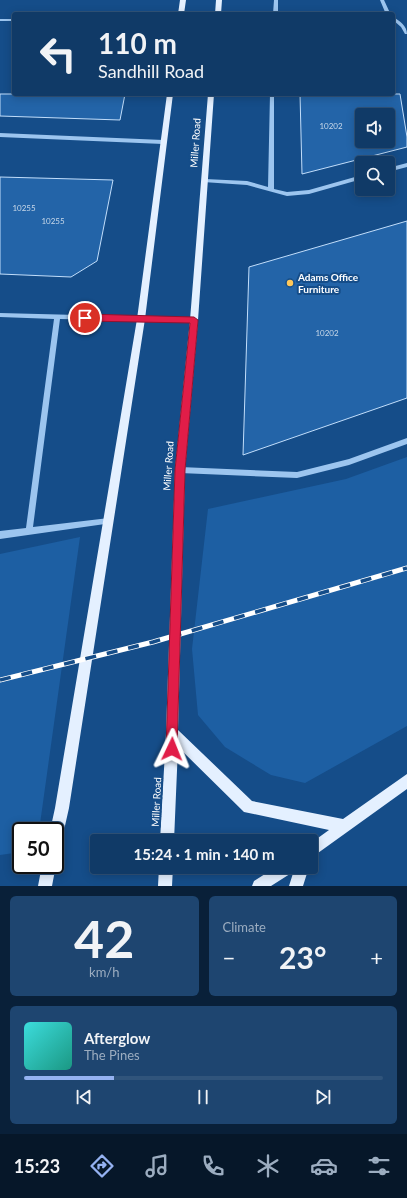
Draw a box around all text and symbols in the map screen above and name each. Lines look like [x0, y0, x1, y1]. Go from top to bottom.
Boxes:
text: 110 m [98, 26, 177, 60]
icon: left [32, 28, 84, 80]
text: Sandhill Road [98, 60, 204, 82]
map controls [355, 108, 395, 196]
button: sound [355, 108, 395, 148]
street label: Miller Road [187, 118, 203, 168]
house number: 10202 [319, 121, 343, 131]
button: search [355, 156, 395, 196]
house number: 10255 [12, 203, 36, 213]
house number: 10255 [41, 216, 65, 226]
place label: Adams Office Furniture [297, 271, 359, 295]
marker: Adams Office Furniture [285, 278, 295, 288]
pin [68, 301, 102, 335]
icon: arrive [74, 307, 96, 329]
house number: 10202 [315, 328, 339, 338]
street label: Miller Road [160, 441, 176, 491]
position arrow [151, 728, 193, 770]
street label: Miller Road [149, 777, 163, 827]
speed limit sign: 50 [12, 822, 64, 874]
text: 15:24 · 1 min · 140 m [134, 845, 274, 863]
text: 42 [74, 907, 134, 969]
text: Climate [223, 919, 266, 935]
text: 23° [279, 939, 326, 975]
text: − [223, 944, 235, 971]
text: + [370, 944, 383, 971]
text: km/h [89, 964, 119, 980]
text: Afterglow [84, 1029, 150, 1047]
text: The Pines [84, 1047, 140, 1063]
icon: previous [73, 1086, 95, 1108]
icon: pause [192, 1086, 214, 1108]
icon: next [312, 1086, 334, 1108]
icon: directions [88, 1152, 116, 1180]
icon: music [143, 1152, 171, 1180]
icon: phone [199, 1152, 227, 1180]
icon: climate [254, 1152, 282, 1180]
icon: car [310, 1152, 338, 1180]
icon: filters [365, 1152, 393, 1180]
text: 15:23 [14, 1155, 60, 1177]

